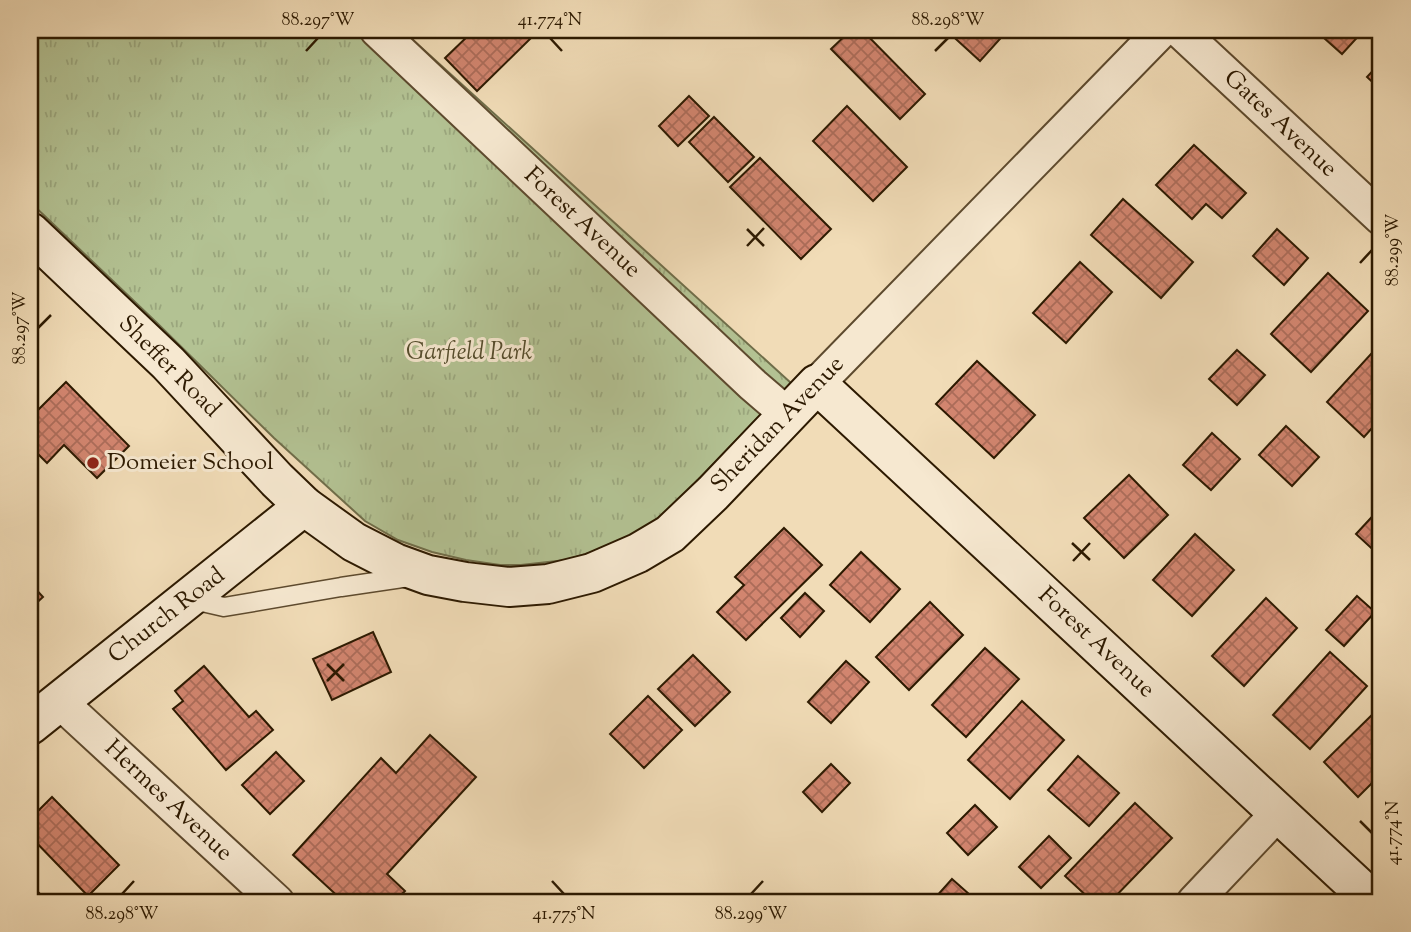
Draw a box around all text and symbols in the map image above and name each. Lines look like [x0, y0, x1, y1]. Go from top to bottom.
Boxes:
text: 88.297°W [281, 8, 355, 34]
text: 41.774°N [518, 8, 582, 34]
text: 88.298°W [911, 8, 985, 34]
street label: Gates Avenue [1216, 62, 1344, 186]
street label: Forest Avenue [516, 160, 648, 286]
text: 88.299°W [1381, 214, 1407, 286]
text: 88.297°W [8, 291, 34, 365]
street label: Sheffer Road [110, 308, 228, 426]
park label: Garfield Park [406, 336, 532, 370]
street label: Sheridan Avenue [704, 349, 852, 501]
place label: Domeier School [107, 446, 274, 480]
marker: Domeier School [85, 455, 101, 471]
street label: Church Road [101, 559, 233, 672]
street label: Forest Avenue [1030, 580, 1162, 706]
street label: Hermes Avenue [96, 732, 240, 870]
text: 41.774°N [1381, 801, 1407, 865]
text: 88.298°W [85, 902, 159, 928]
text: 41.775°N [533, 902, 595, 928]
text: 88.299°W [715, 902, 787, 928]

